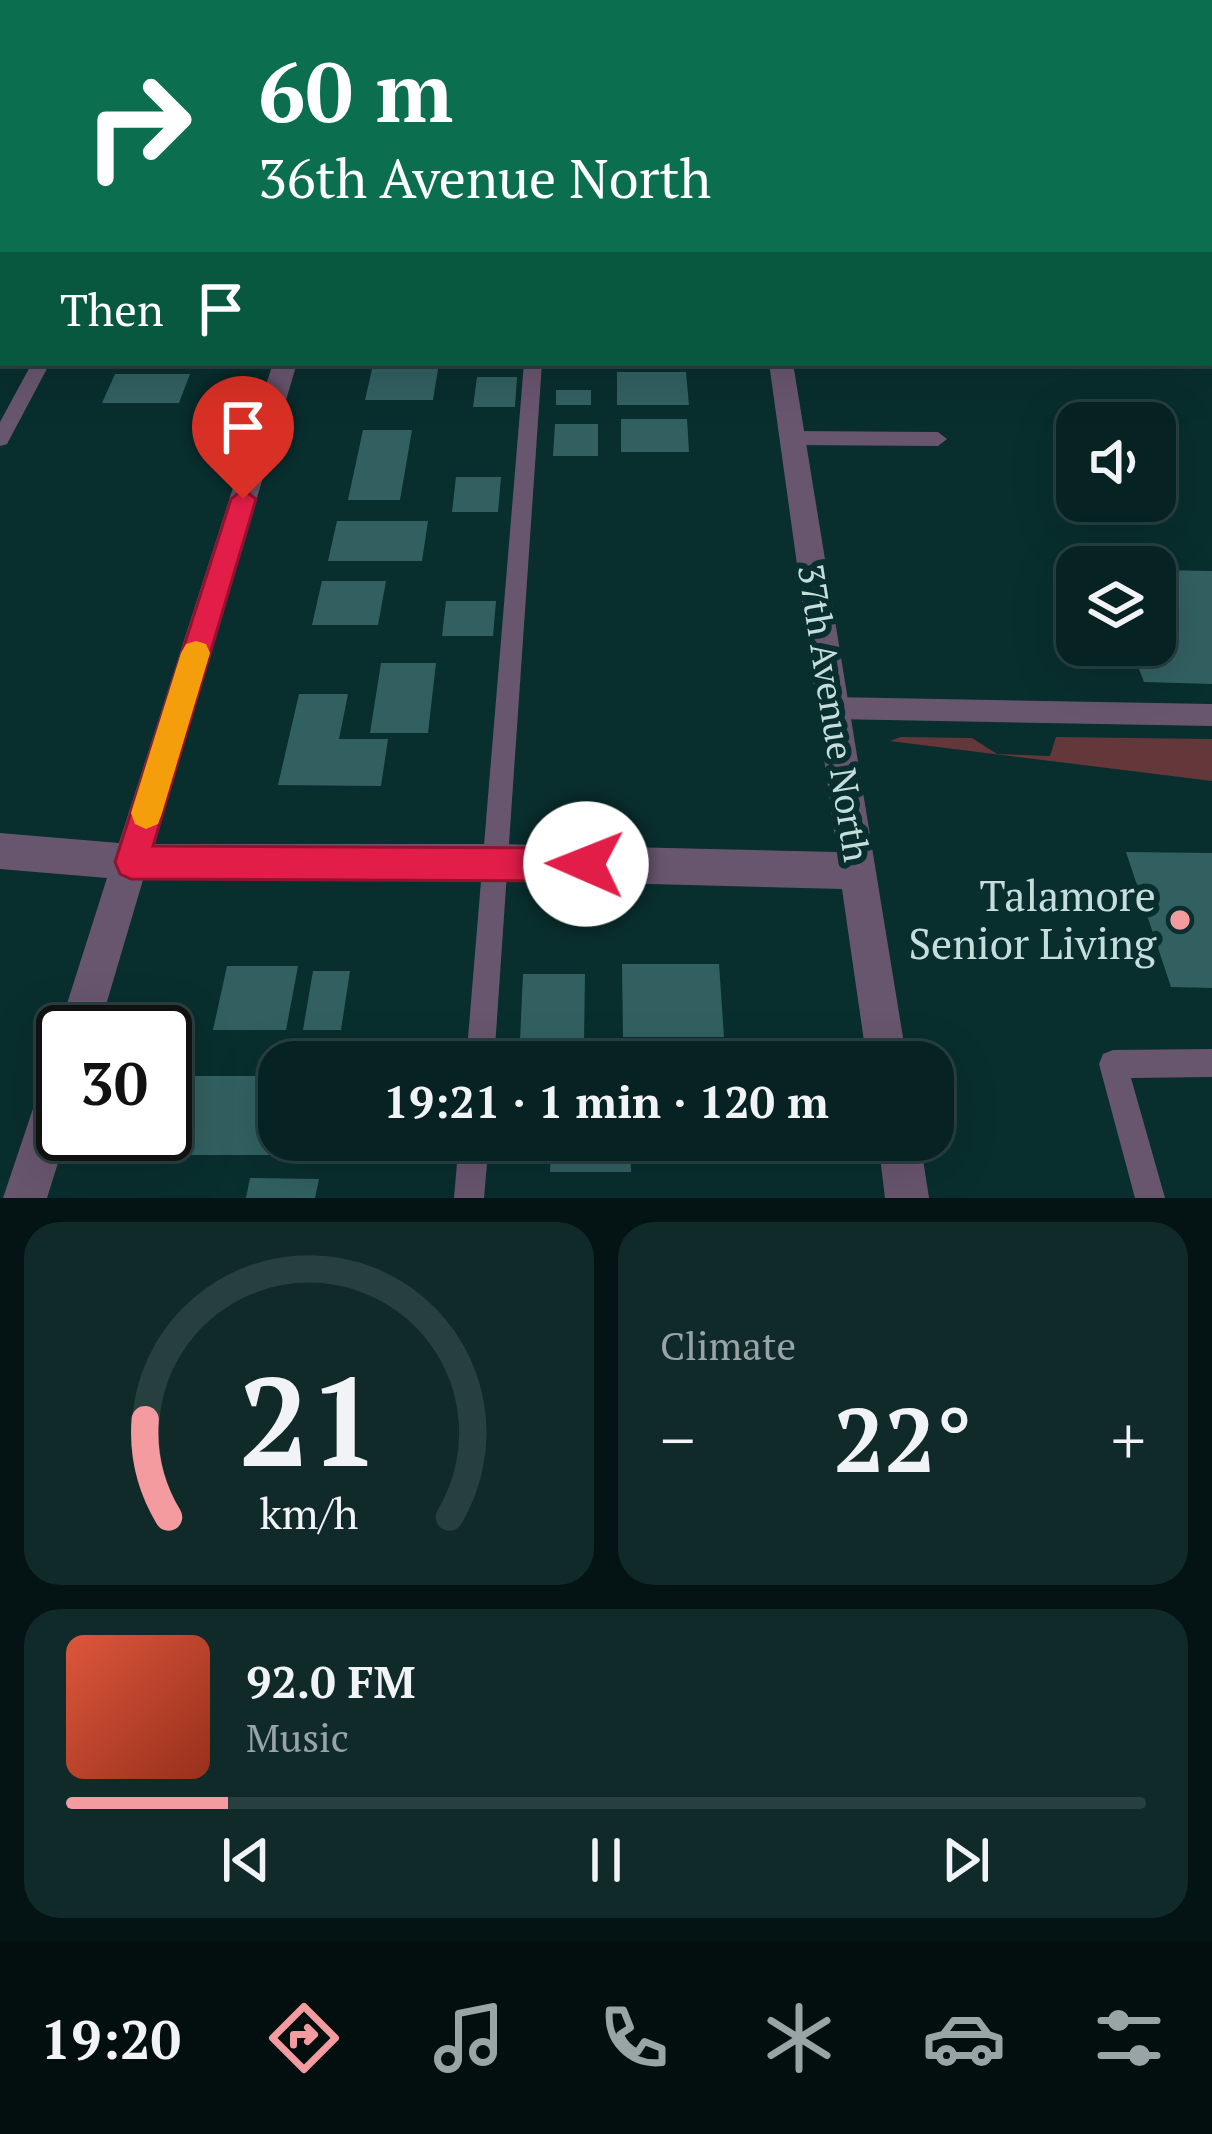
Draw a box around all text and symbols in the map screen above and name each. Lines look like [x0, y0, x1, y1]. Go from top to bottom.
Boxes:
text: 60 m [258, 35, 453, 146]
icon: right [60, 48, 216, 204]
text: 36th Avenue North [258, 142, 711, 213]
icon: arrive [188, 276, 254, 342]
text: Then [60, 279, 164, 339]
pin [192, 376, 294, 499]
icon: arrive [210, 394, 276, 460]
map controls [1056, 402, 1176, 666]
button: sound [1056, 402, 1176, 522]
button: layers [1056, 546, 1176, 666]
street label: 37th Avenue North [788, 561, 881, 865]
position arrow [523, 801, 649, 927]
place label: Talamore Senior Living [909, 867, 1157, 971]
marker: Talamore Senior Living [1167, 907, 1193, 933]
speed limit sign: 30 [36, 1005, 192, 1161]
text: 19:21 · 1 min · 120 m [383, 1071, 829, 1131]
text: Climate [660, 1319, 796, 1371]
text: 21 [238, 1336, 380, 1502]
text: 22° [834, 1378, 972, 1498]
text: − [660, 1395, 695, 1483]
text: + [1111, 1395, 1146, 1483]
text: km/h [259, 1483, 359, 1540]
text: 92.0 FM [246, 1651, 415, 1711]
text: Music [246, 1711, 349, 1763]
icon: previous [213, 1827, 279, 1893]
icon: pause [573, 1827, 639, 1893]
icon: next [933, 1827, 999, 1893]
icon: directions [262, 1996, 346, 2080]
icon: music [427, 1996, 511, 2080]
icon: phone [592, 1996, 676, 2080]
icon: climate [757, 1996, 841, 2080]
icon: car [922, 1996, 1006, 2080]
icon: filters [1087, 1996, 1171, 2080]
text: 19:20 [41, 2003, 181, 2074]

